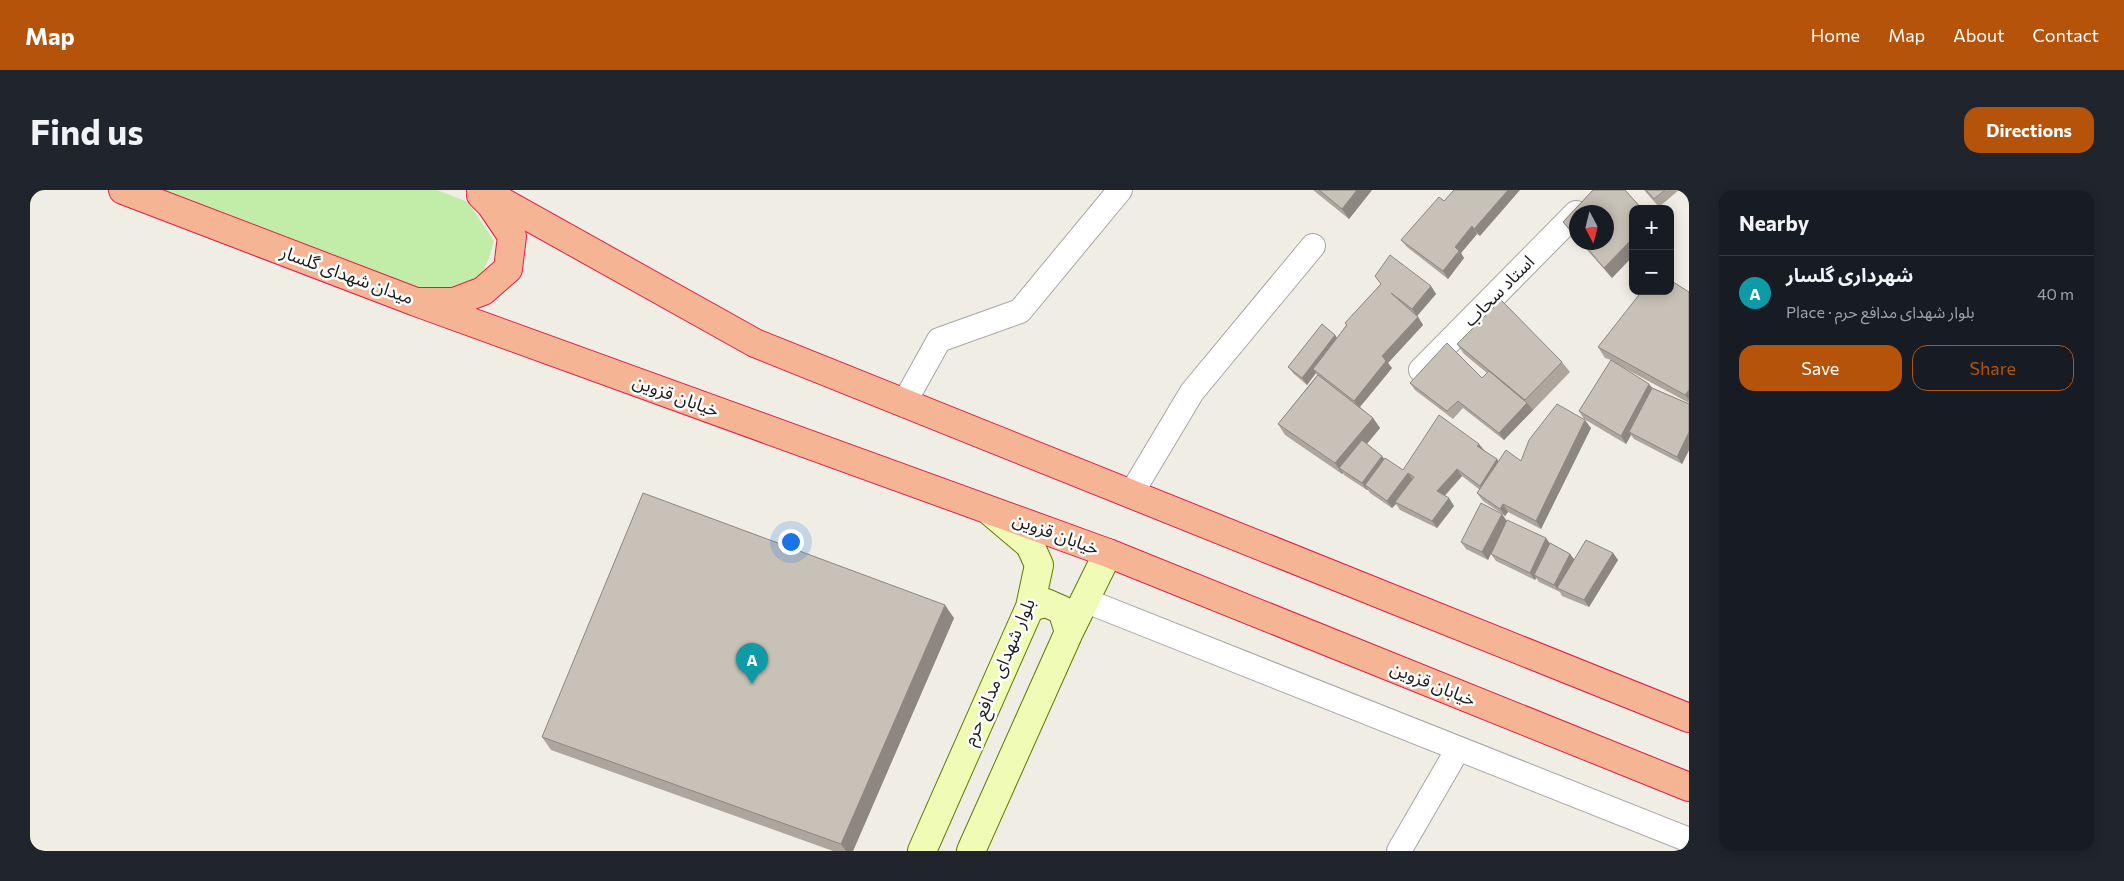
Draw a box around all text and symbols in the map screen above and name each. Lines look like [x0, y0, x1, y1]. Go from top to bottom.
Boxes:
text: Map [25, 21, 75, 50]
text: Home [1811, 24, 1860, 46]
text: Map [1888, 24, 1925, 46]
text: About [1953, 24, 2005, 46]
text: Contact [2033, 24, 2099, 46]
button: Directions [1964, 107, 2094, 153]
text: Find us [30, 109, 144, 152]
north arrow [1569, 205, 1614, 250]
map controls [1629, 205, 1674, 295]
button: + [1629, 205, 1674, 250]
text: Nearby [1739, 210, 1809, 235]
street label: میدان شهدای گلسار [277, 239, 417, 309]
street label: استاد سحاب [1458, 250, 1538, 330]
button: − [1629, 250, 1674, 295]
text: شهرداری گلسار [1786, 263, 1913, 286]
text: A [1749, 284, 1761, 303]
text: 40 m [2037, 284, 2074, 303]
text: Place · بلوار شهدای مدافع حرم [1786, 302, 1975, 321]
button: Save [1739, 345, 1902, 391]
button: Share [1912, 345, 2074, 391]
street label: خیابان قزوین [630, 369, 722, 422]
street label: خیابان قزوین [1010, 507, 1102, 560]
your location [778, 529, 804, 555]
street label: بلوار شهدای مدافع حرم [957, 595, 1043, 750]
pin: A [736, 643, 768, 684]
street label: خیابان قزوین [1387, 656, 1479, 711]

